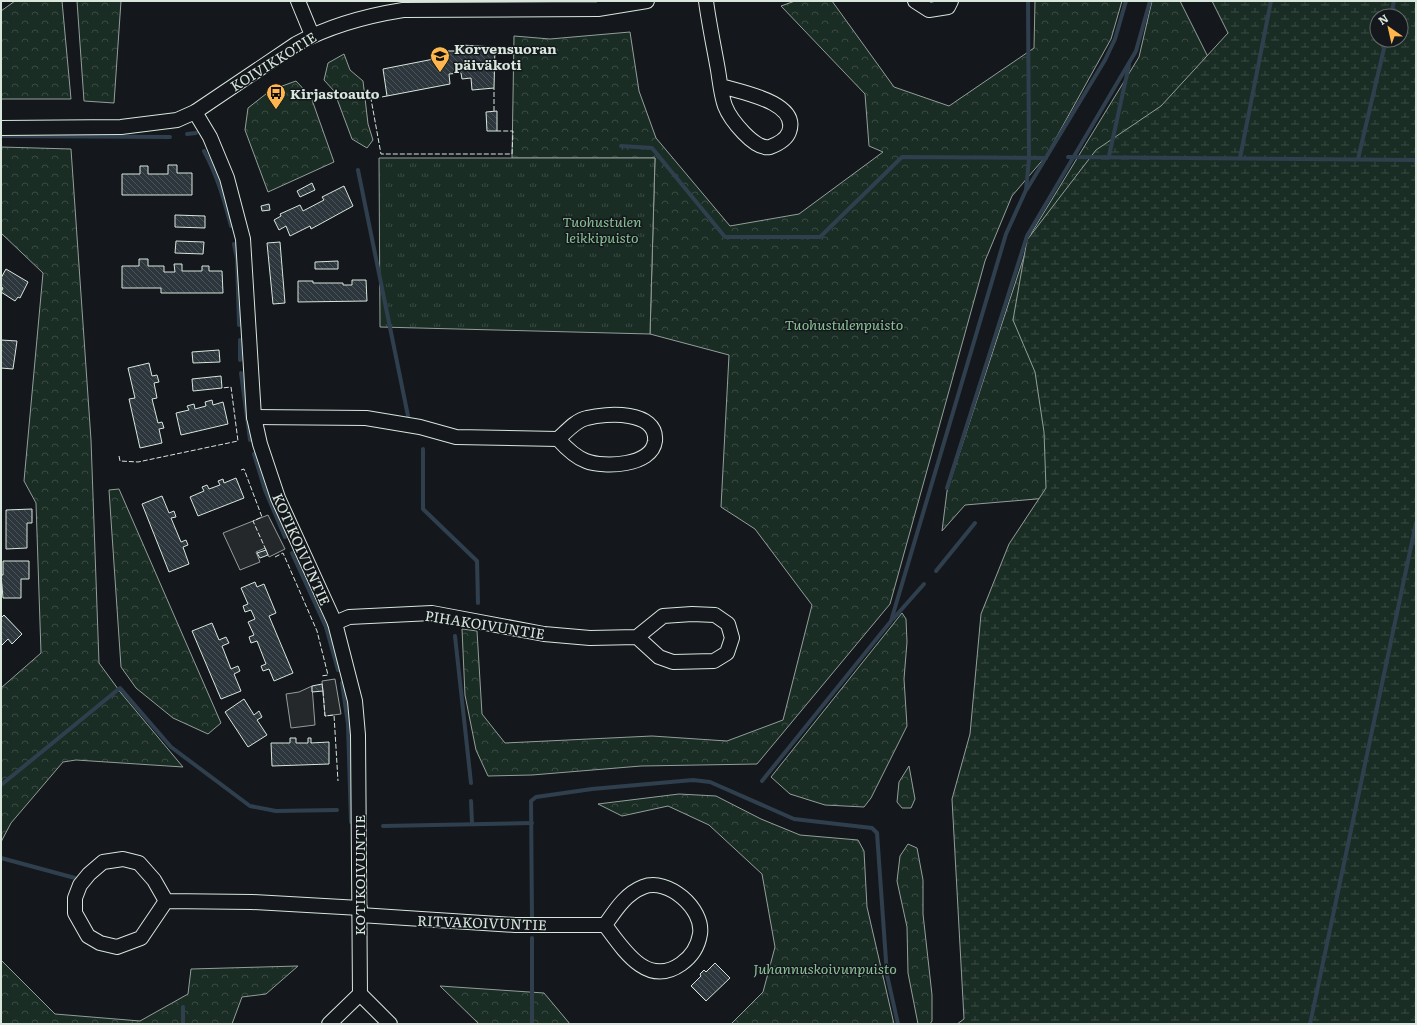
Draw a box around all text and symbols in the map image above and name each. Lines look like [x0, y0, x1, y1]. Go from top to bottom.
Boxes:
north arrow [1369, 8, 1409, 48]
text: N [1375, 10, 1391, 28]
street label: KOIVIKKOTIE [226, 26, 320, 95]
place label: Korvensuoran päiväkoti [454, 38, 557, 74]
school or university icon: Korvensuoran päiväkoti [429, 45, 451, 73]
bus stop icon: Kirjastoauto [265, 82, 287, 110]
place label: Kirjastoauto [290, 83, 380, 103]
park label: Tuohustulen leikkipuisto [562, 211, 642, 247]
park label: Tuohustulenpuisto [785, 314, 903, 334]
street label: KOTIKOIVUNTIE [268, 490, 336, 608]
street label: PIHAKOIVUNTIE [424, 605, 546, 643]
street label: KOTIKOIVUNTIE [349, 814, 369, 936]
street label: RITVAKOIVUNTIE [417, 910, 547, 934]
park label: Juhannuskoivunpuisto [753, 958, 897, 978]

